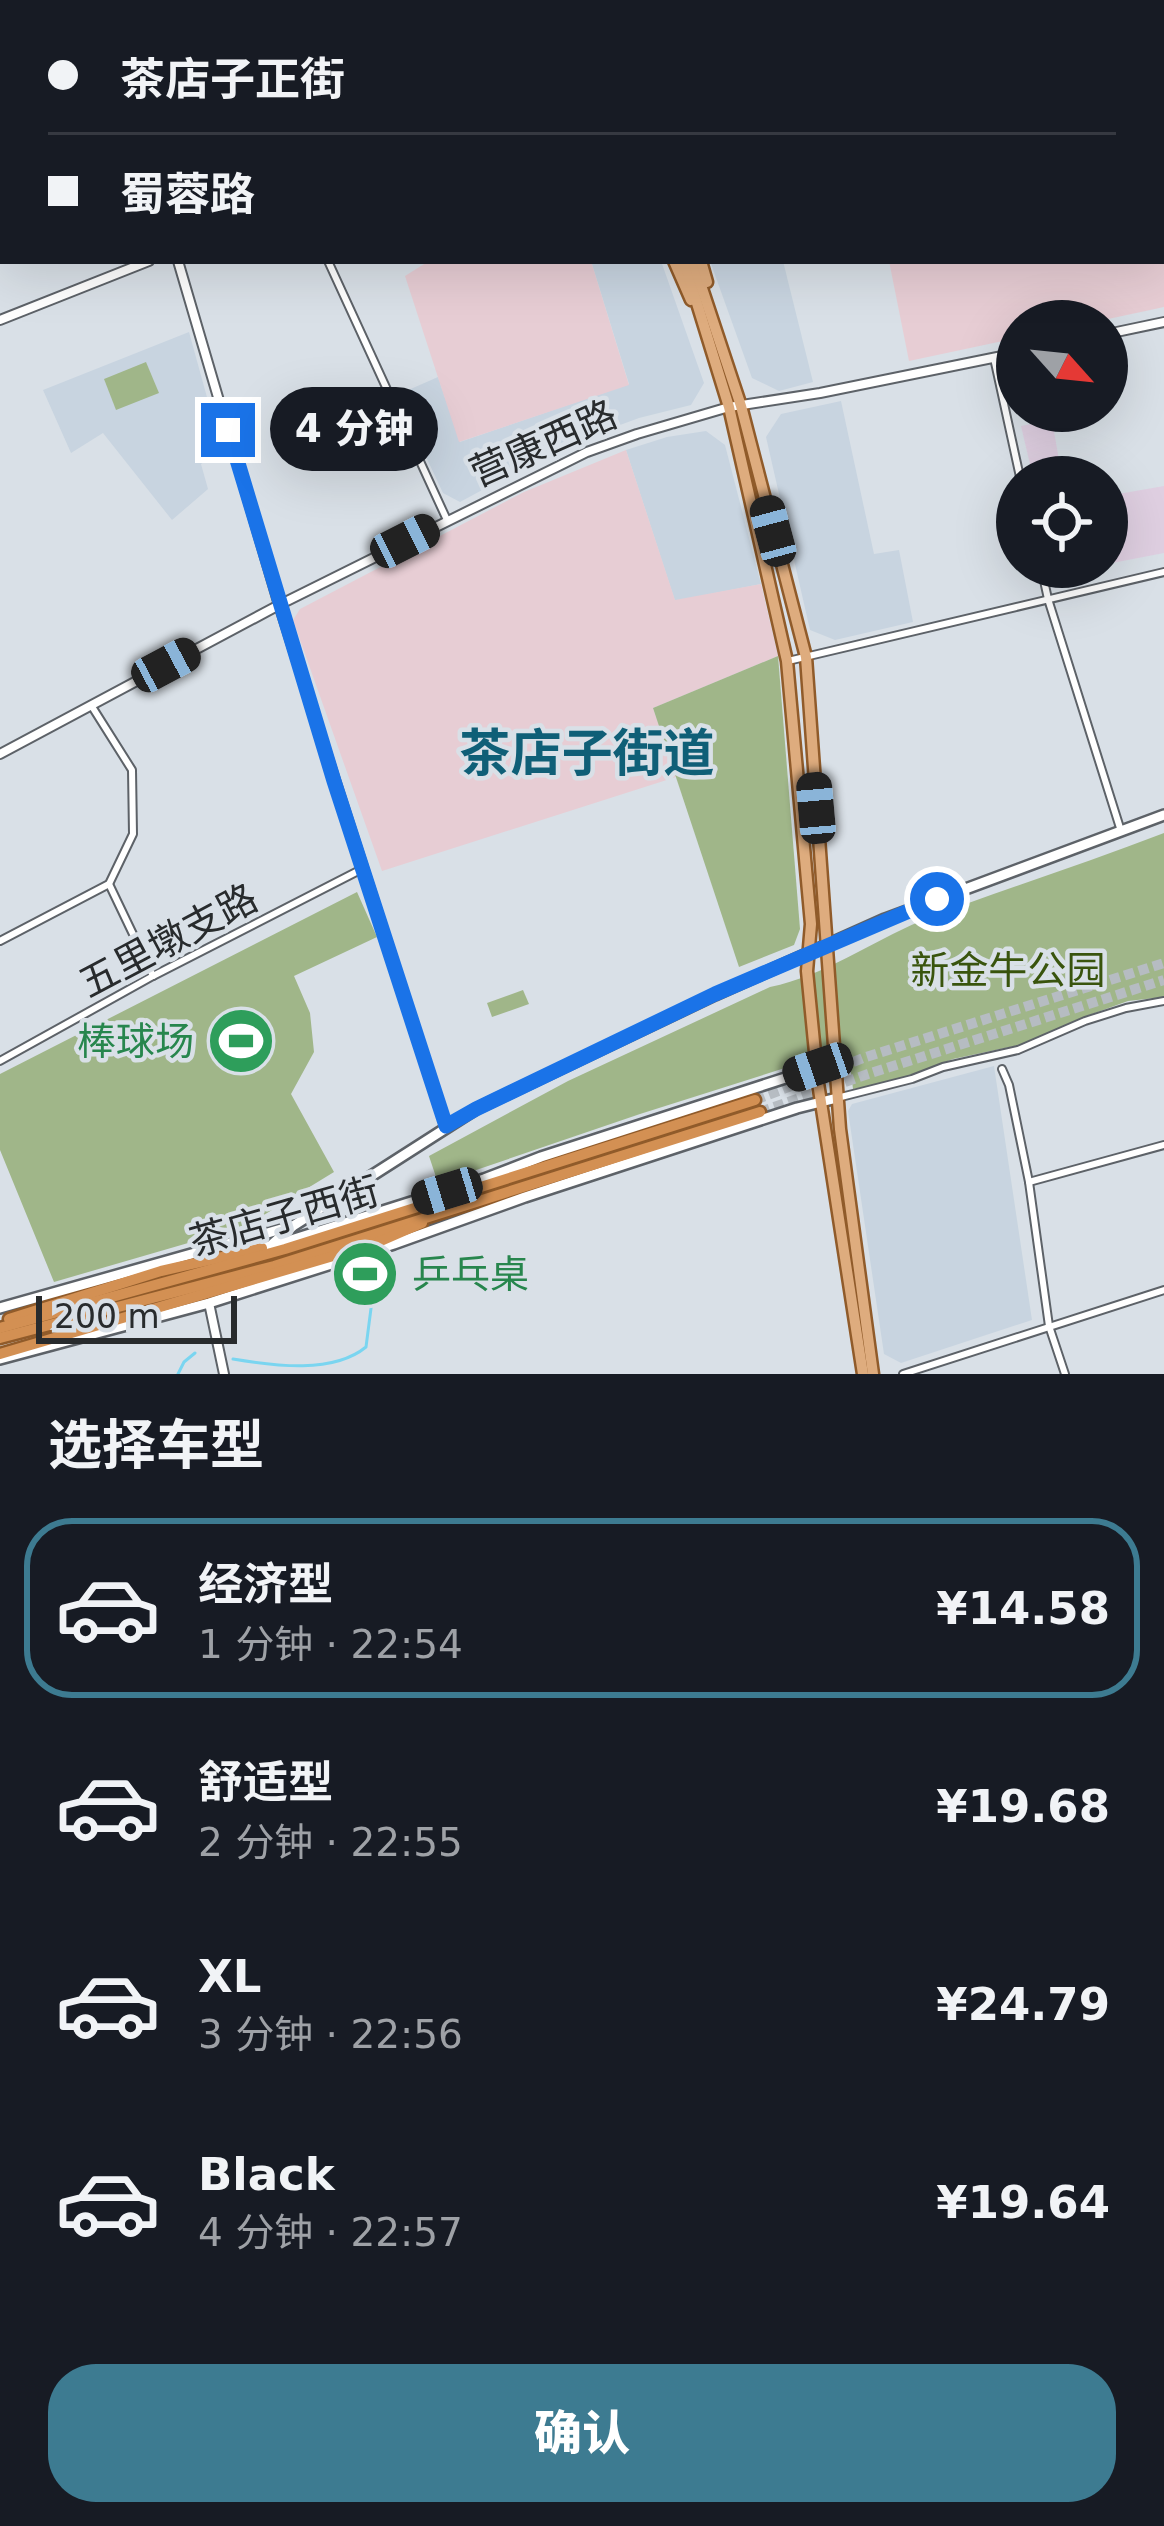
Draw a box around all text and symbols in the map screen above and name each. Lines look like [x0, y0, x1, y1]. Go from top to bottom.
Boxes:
text: 茶店子正街 [120, 53, 345, 106]
text: 蜀蓉路 [120, 168, 255, 221]
north arrow [996, 300, 1128, 432]
map controls [996, 300, 1128, 588]
callout: 4 分钟 [270, 388, 438, 472]
street label: 营康西路 [463, 391, 624, 496]
route end [201, 403, 255, 457]
text: 4 分钟 [295, 406, 413, 451]
button: locate [996, 456, 1128, 588]
car [746, 492, 800, 570]
car [365, 509, 445, 573]
car [126, 632, 206, 698]
district label: 茶店子街道 [459, 724, 715, 783]
car [795, 771, 837, 845]
route start [910, 872, 964, 926]
street label: 五里墩支路 [72, 875, 265, 1006]
park label: 新金牛公园 [910, 948, 1106, 993]
sports icon: 棒球场 [206, 1006, 276, 1076]
place label: 棒球场 [77, 1019, 194, 1064]
car [778, 1038, 858, 1096]
car [407, 1163, 487, 1219]
street label: 茶店子西街 [184, 1168, 384, 1265]
sports icon: 乒乓桌 [330, 1239, 400, 1309]
place label: 乒乓桌 [412, 1252, 529, 1297]
scale bar [36, 1290, 237, 1343]
text: 200 m [54, 1297, 160, 1336]
text: 选择车型 [48, 1414, 264, 1477]
icon: car [54, 1554, 162, 1662]
text: 经济型 [198, 1558, 333, 1611]
text: ¥14.58 [936, 1582, 1110, 1635]
text: 1 分钟 · 22:54 [198, 1622, 463, 1667]
icon: car [54, 1752, 162, 1860]
text: 舒适型 [198, 1756, 333, 1809]
text: ¥19.68 [936, 1780, 1110, 1833]
text: 2 分钟 · 22:55 [198, 1820, 463, 1865]
icon: car [54, 1950, 162, 2058]
text: XL [198, 1950, 261, 2003]
text: ¥24.79 [936, 1978, 1110, 2031]
text: 3 分钟 · 22:56 [198, 2012, 463, 2057]
icon: car [54, 2148, 162, 2256]
text: Black [198, 2148, 335, 2201]
text: ¥19.64 [936, 2176, 1110, 2229]
text: 4 分钟 · 22:57 [198, 2210, 463, 2255]
button: 确认 [48, 2364, 1116, 2502]

